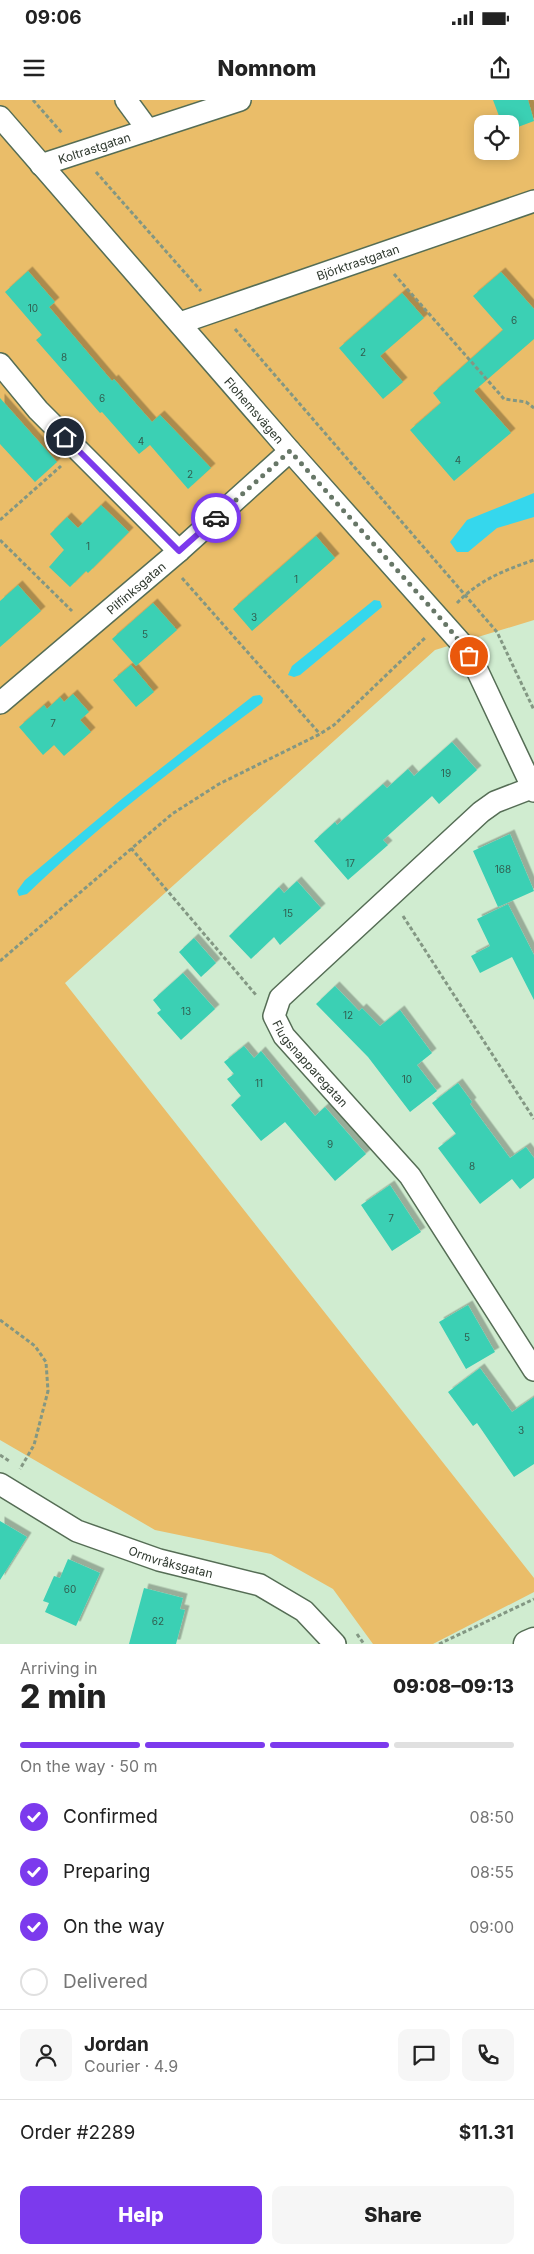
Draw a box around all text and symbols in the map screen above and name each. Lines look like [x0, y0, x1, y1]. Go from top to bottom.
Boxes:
text: 09:06 [25, 6, 82, 29]
icon: menu [20, 54, 48, 82]
icon: share [486, 54, 514, 82]
text: Nomnom [218, 55, 316, 81]
map controls [474, 115, 519, 160]
button: locate [474, 115, 519, 160]
street label: Koltrastgatan [56, 129, 132, 166]
street label: Björktrastgatan [314, 241, 401, 283]
house number: 10 [28, 302, 38, 314]
house number: 6 [511, 314, 517, 326]
house number: 2 [360, 346, 366, 358]
house number: 8 [61, 351, 67, 363]
street label: Flohemsvägen [221, 374, 287, 446]
house number: 6 [99, 392, 105, 404]
pin [44, 416, 86, 458]
icon: home [51, 423, 79, 451]
house number: 4 [138, 435, 144, 447]
house number: 4 [455, 454, 461, 466]
house number: 2 [187, 468, 193, 480]
courier [191, 493, 241, 543]
icon: car [202, 504, 230, 532]
house number: 1 [86, 540, 90, 552]
street label: Pilfinksgatan [103, 559, 168, 617]
house number: 1 [294, 573, 298, 585]
house number: 3 [251, 611, 257, 623]
house number: 5 [142, 628, 148, 640]
pin [448, 635, 490, 677]
icon: bag [455, 642, 483, 670]
house number: 7 [50, 717, 56, 729]
house number: 19 [441, 767, 451, 779]
house number: 17 [345, 857, 355, 869]
house number: 168 [495, 863, 511, 875]
house number: 15 [283, 907, 293, 919]
house number: 13 [181, 1005, 191, 1017]
house number: 12 [343, 1009, 353, 1021]
street label: Flugsnapparegatan [270, 1018, 352, 1110]
house number: 10 [402, 1073, 412, 1085]
house number: 11 [255, 1077, 263, 1089]
house number: 9 [327, 1138, 333, 1150]
house number: 8 [469, 1160, 475, 1172]
house number: 7 [388, 1212, 394, 1224]
house number: 5 [464, 1331, 470, 1343]
house number: 3 [518, 1424, 524, 1436]
street label: Ormvråksgatan [127, 1542, 215, 1581]
house number: 60 [64, 1583, 76, 1595]
house number: 62 [152, 1615, 164, 1627]
text: Arriving in [20, 1658, 97, 1678]
text: 09:08–09:13 [393, 1675, 514, 1698]
text: 2 min [20, 1677, 106, 1716]
text: On the way · 50 m [20, 1756, 158, 1776]
icon: check [20, 1803, 48, 1831]
text: Confirmed [63, 1805, 158, 1828]
text: 08:50 [470, 1807, 514, 1827]
icon: check [20, 1858, 48, 1886]
text: Preparing [63, 1860, 150, 1883]
text: 08:55 [470, 1862, 514, 1882]
icon: check [20, 1913, 48, 1941]
text: On the way [63, 1915, 165, 1938]
text: 09:00 [469, 1917, 514, 1937]
text: Delivered [63, 1970, 148, 1993]
button: person [20, 2029, 72, 2081]
button: chat [398, 2029, 450, 2081]
button: phone [462, 2029, 514, 2081]
text: Jordan [84, 2033, 149, 2056]
text: Courier · 4.9 [84, 2056, 178, 2076]
text: Order #2289 [20, 2121, 135, 2144]
text: $11.31 [459, 2121, 514, 2144]
button: Help [20, 2186, 262, 2244]
button: Share [272, 2186, 514, 2244]

